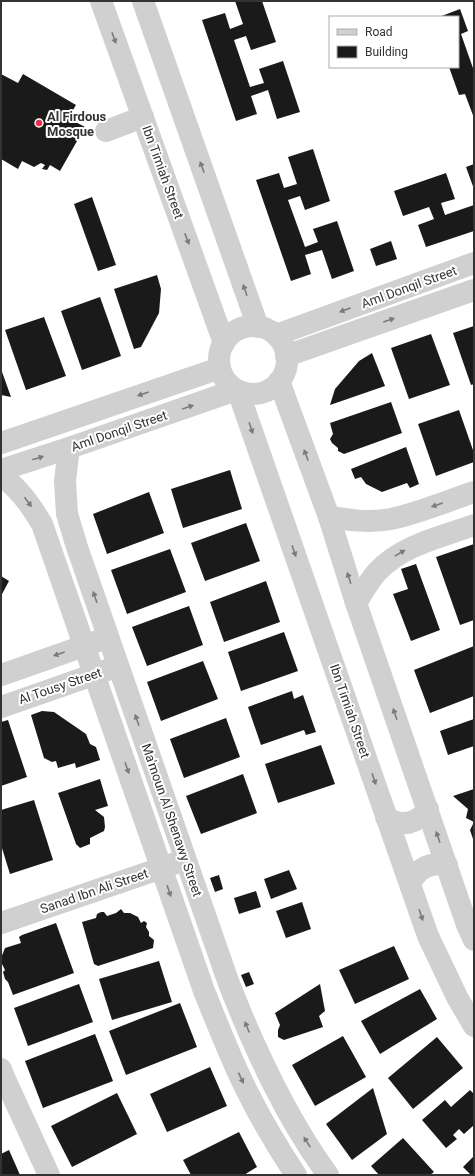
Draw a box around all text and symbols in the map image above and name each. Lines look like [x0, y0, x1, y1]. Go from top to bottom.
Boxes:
legend [329, 16, 459, 68]
text: Road [365, 25, 393, 39]
one-way arrow [112, 32, 118, 44]
text: Building [365, 45, 408, 59]
place label: Al Firdous Mosque [47, 109, 107, 139]
marker: Al Firdous Mosque [34, 118, 44, 128]
street label: Ibn Timiah Street [139, 123, 187, 221]
one-way arrow [198, 161, 204, 173]
one-way arrow [184, 233, 190, 245]
street label: Aml Donqil Street [359, 263, 459, 311]
one-way arrow [242, 284, 248, 296]
one-way arrow [339, 307, 351, 313]
one-way arrow [384, 317, 396, 323]
one-way arrow [137, 391, 149, 397]
one-way arrow [182, 404, 194, 410]
street label: Aml Donqil Street [69, 408, 169, 454]
one-way arrow [248, 422, 254, 434]
one-way arrow [303, 448, 309, 460]
one-way arrow [32, 455, 44, 461]
one-way arrow [24, 497, 33, 508]
one-way arrow [431, 502, 443, 508]
one-way arrow [291, 545, 297, 557]
one-way arrow [394, 550, 406, 557]
one-way arrow [346, 571, 352, 583]
one-way arrow [92, 591, 98, 603]
one-way arrow [52, 652, 64, 658]
street label: Ibn Timiah Street [327, 662, 373, 760]
street label: Al Tousy Street [17, 665, 103, 707]
one-way arrow [392, 708, 398, 720]
one-way arrow [134, 714, 140, 726]
street label: Ma'moun Al Shenawy Street [139, 742, 205, 898]
one-way arrow [124, 762, 130, 774]
one-way arrow [371, 774, 377, 786]
one-way arrow [434, 831, 440, 843]
street label: Sanad Ibn Ali Street [38, 865, 150, 917]
one-way arrow [166, 885, 172, 897]
one-way arrow [418, 910, 424, 922]
one-way arrow [243, 1021, 249, 1033]
one-way arrow [238, 1072, 244, 1083]
one-way arrow [303, 1136, 310, 1148]

